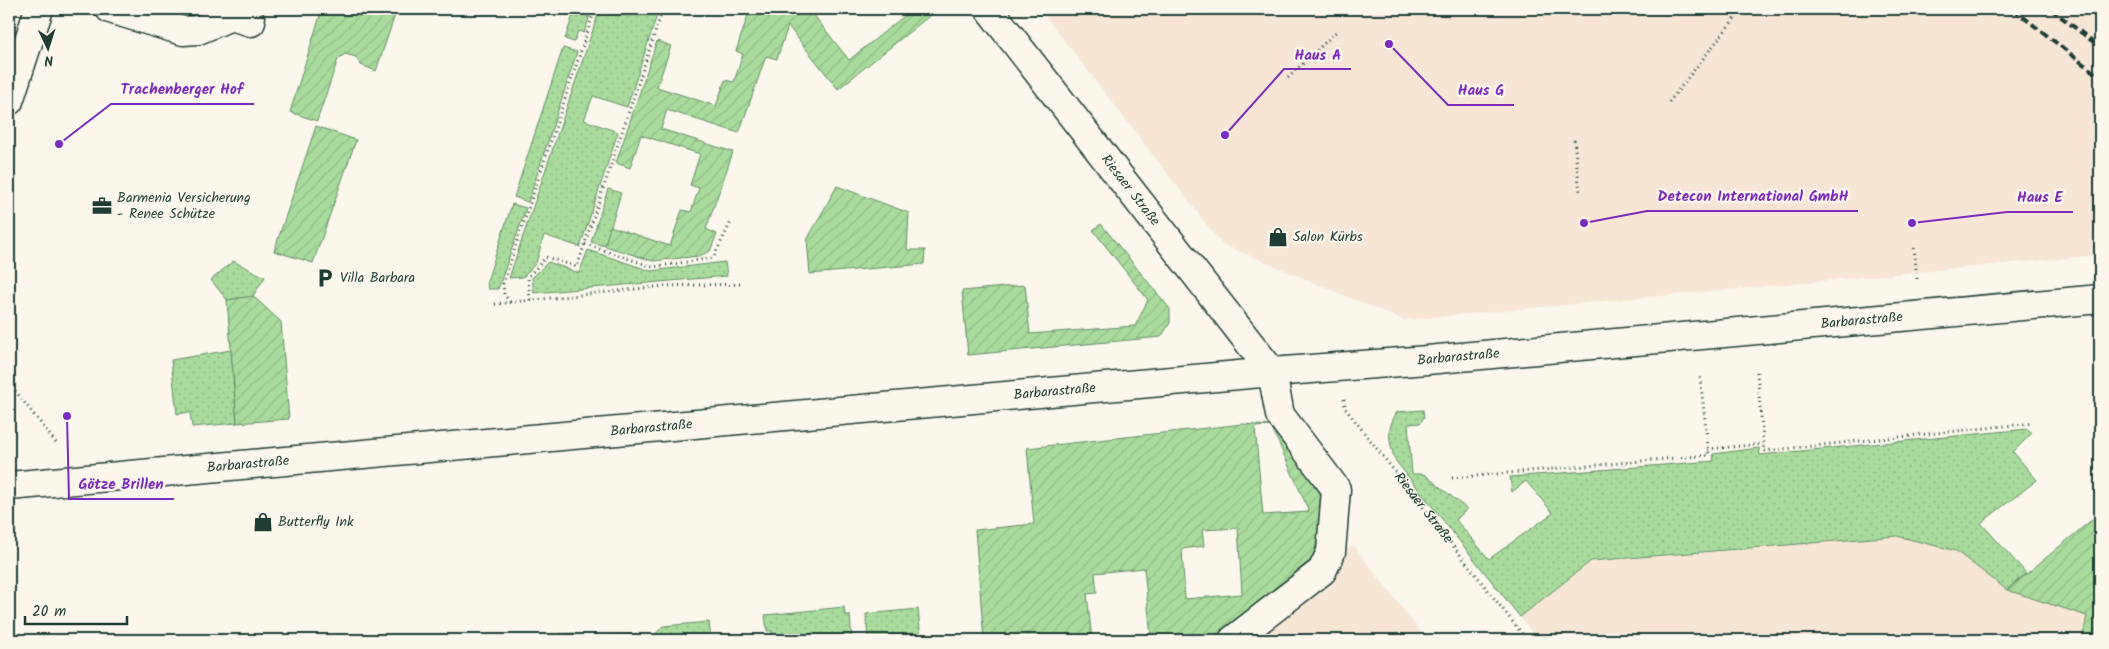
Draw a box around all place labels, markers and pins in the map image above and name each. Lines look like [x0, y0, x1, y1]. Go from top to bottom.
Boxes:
callout: Haus A [1284, 39, 1351, 69]
callout: Trachenberger Hof [111, 74, 254, 104]
callout: Haus G [1448, 75, 1514, 105]
callout: Detecon International GmbH [1647, 181, 1858, 211]
callout: Haus E [2007, 182, 2073, 212]
place label: Barmenia Versicherung - Renee Schütze [117, 187, 251, 225]
office icon: Barmenia Versicherung - Renee Schütze [91, 195, 113, 217]
shop icon: Salon Kürbs [1267, 226, 1289, 248]
place label: Salon Kürbs [1293, 226, 1363, 248]
parking icon: Villa Barbara [314, 267, 336, 289]
place label: Villa Barbara [340, 267, 415, 289]
callout: Götze Brillen [69, 469, 174, 499]
shop icon: Butterfly Ink [252, 511, 274, 533]
place label: Butterfly Ink [278, 511, 354, 533]

